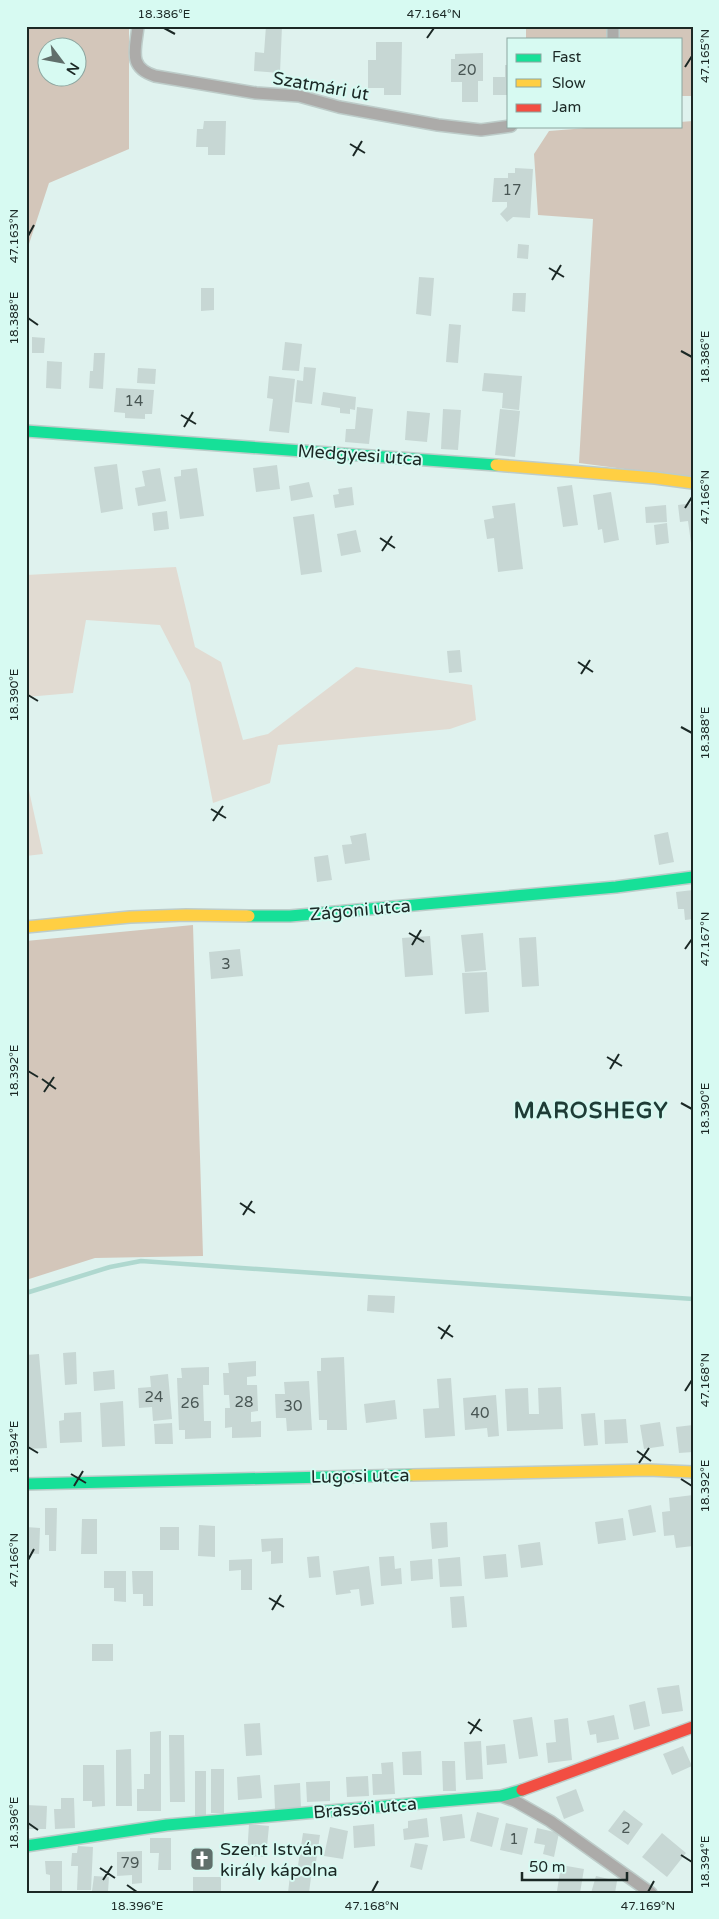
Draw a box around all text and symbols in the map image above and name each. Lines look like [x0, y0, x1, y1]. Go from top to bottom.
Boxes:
text: 18.386°E [138, 7, 191, 21]
text: 47.164°N [407, 7, 461, 21]
text: 47.165°N [698, 29, 712, 83]
north arrow [38, 38, 88, 88]
legend [507, 38, 682, 128]
text: Fast [552, 48, 582, 66]
text: N [62, 59, 83, 78]
house number: 20 [458, 61, 476, 79]
street label: Szatmári út [271, 67, 371, 105]
text: Slow [552, 74, 586, 92]
text: Jam [552, 98, 581, 116]
house number: 17 [503, 181, 521, 199]
text: 47.163°N [7, 209, 21, 263]
text: 18.388°E [7, 291, 21, 345]
text: 18.386°E [698, 330, 712, 383]
house number: 14 [125, 392, 143, 410]
street label: Medgyesi utca [297, 440, 423, 470]
text: 47.166°N [698, 470, 712, 524]
text: 18.390°E [7, 668, 21, 722]
text: 18.388°E [698, 706, 712, 760]
street label: Zágoni utca [309, 895, 411, 925]
text: 47.167°N [698, 912, 712, 966]
house number: 3 [221, 955, 231, 973]
text: 18.392°E [7, 1044, 21, 1098]
text: 18.390°E [698, 1082, 712, 1136]
district label: MAROSHEGY [514, 1098, 668, 1124]
text: 47.168°N [698, 1353, 712, 1407]
house number: 24 [145, 1388, 163, 1406]
house number: 28 [235, 1393, 253, 1411]
house number: 26 [181, 1394, 199, 1412]
house number: 30 [284, 1397, 302, 1415]
house number: 40 [471, 1404, 489, 1422]
text: 18.394°E [7, 1420, 21, 1474]
text: 18.392°E [698, 1459, 712, 1513]
street label: Lugosi utca [310, 1464, 410, 1488]
text: 47.166°N [7, 1533, 21, 1587]
street label: Brassói utca [312, 1793, 418, 1823]
text: 18.396°E [7, 1796, 21, 1849]
house number: 2 [621, 1819, 631, 1837]
house number: 1 [509, 1830, 519, 1848]
text: 18.394°E [698, 1835, 712, 1889]
place label: Szent István király kápolna [220, 1838, 338, 1881]
church icon: Szent István király kápolna [189, 1846, 215, 1872]
scale bar [522, 1849, 626, 1881]
house number: 79 [121, 1854, 139, 1872]
text: 50 m [529, 1858, 566, 1876]
text: 18.396°E [111, 1899, 164, 1913]
text: 47.168°N [345, 1899, 399, 1913]
text: 47.169°N [621, 1899, 675, 1913]

